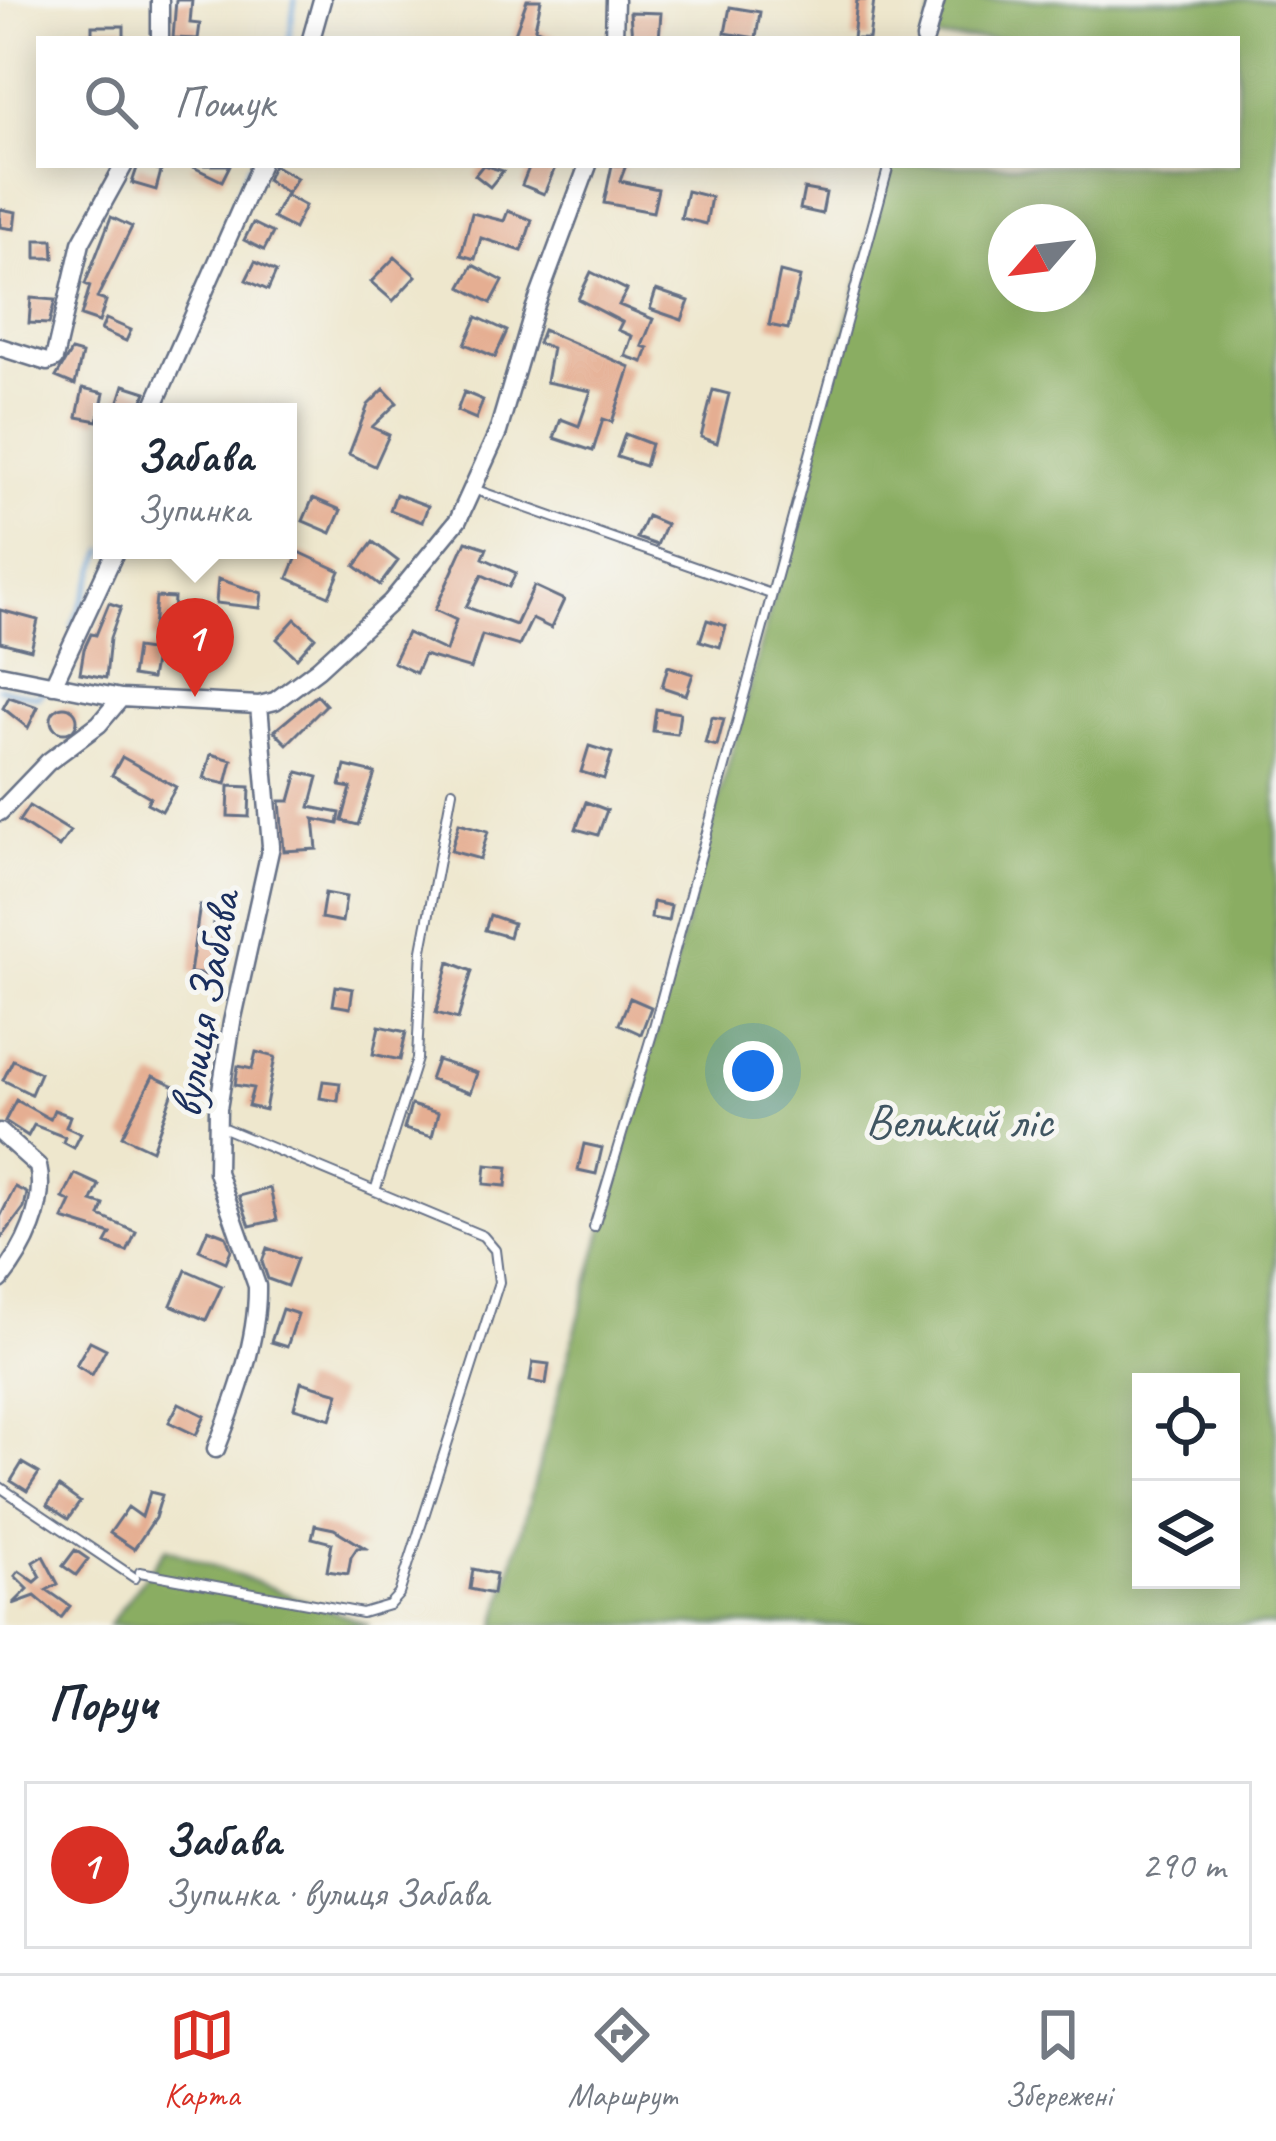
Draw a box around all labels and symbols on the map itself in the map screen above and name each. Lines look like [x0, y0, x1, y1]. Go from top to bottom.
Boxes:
north arrow [988, 204, 1096, 312]
pin: 1 [156, 598, 234, 697]
street label: вулиця Забава [155, 882, 254, 1122]
your location [723, 1041, 783, 1101]
park label: Великий ліс [865, 1091, 1056, 1151]

